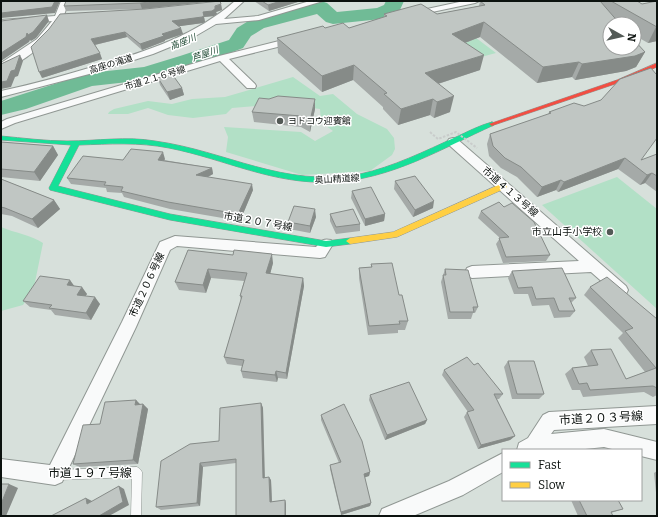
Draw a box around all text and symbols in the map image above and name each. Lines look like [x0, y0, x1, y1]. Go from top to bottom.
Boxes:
north arrow [602, 16, 642, 56]
water label: 高座川 [169, 32, 198, 52]
text: N [624, 32, 638, 43]
water label: 芦屋川 [191, 45, 220, 63]
street label: 高座の滝道 [88, 53, 134, 75]
street label: 市道２１６号線 [123, 64, 188, 92]
marker: ヨドコウ迎賓館 [275, 116, 285, 126]
place label: ヨドコウ迎賓館 [288, 116, 351, 126]
street label: 市道４１３号線 [480, 165, 540, 219]
street label: 奥山精道線 [314, 172, 361, 185]
street label: 市道２０７号線 [222, 210, 294, 234]
place label: 市立山手小学校 [532, 226, 602, 238]
marker: 市立山手小学校 [605, 227, 615, 237]
street label: 市道２０６号線 [127, 251, 167, 319]
street label: 市道２０３号線 [559, 409, 643, 427]
legend [502, 449, 642, 501]
text: Fast [538, 458, 562, 472]
street label: 市道１９７号線 [48, 466, 132, 480]
text: Slow [538, 478, 565, 492]

